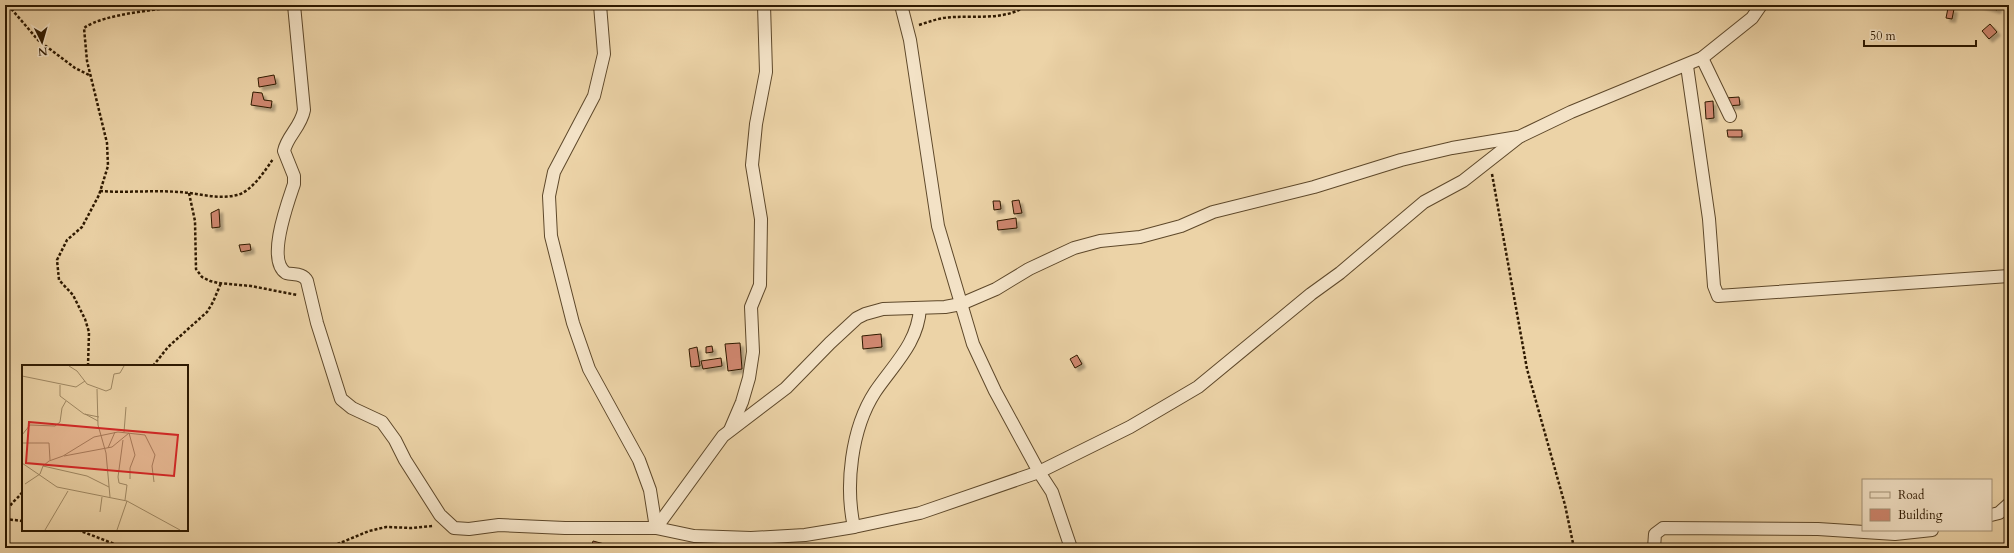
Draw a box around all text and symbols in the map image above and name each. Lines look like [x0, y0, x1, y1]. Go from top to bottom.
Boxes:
north arrow [22, 22, 62, 62]
scale bar [1864, 22, 1976, 48]
text: 50 m [1870, 28, 1897, 44]
text: N [37, 44, 48, 59]
inset map [22, 365, 188, 531]
legend [1862, 479, 1992, 531]
text: Road [1898, 487, 1925, 503]
text: Building [1898, 507, 1943, 523]

